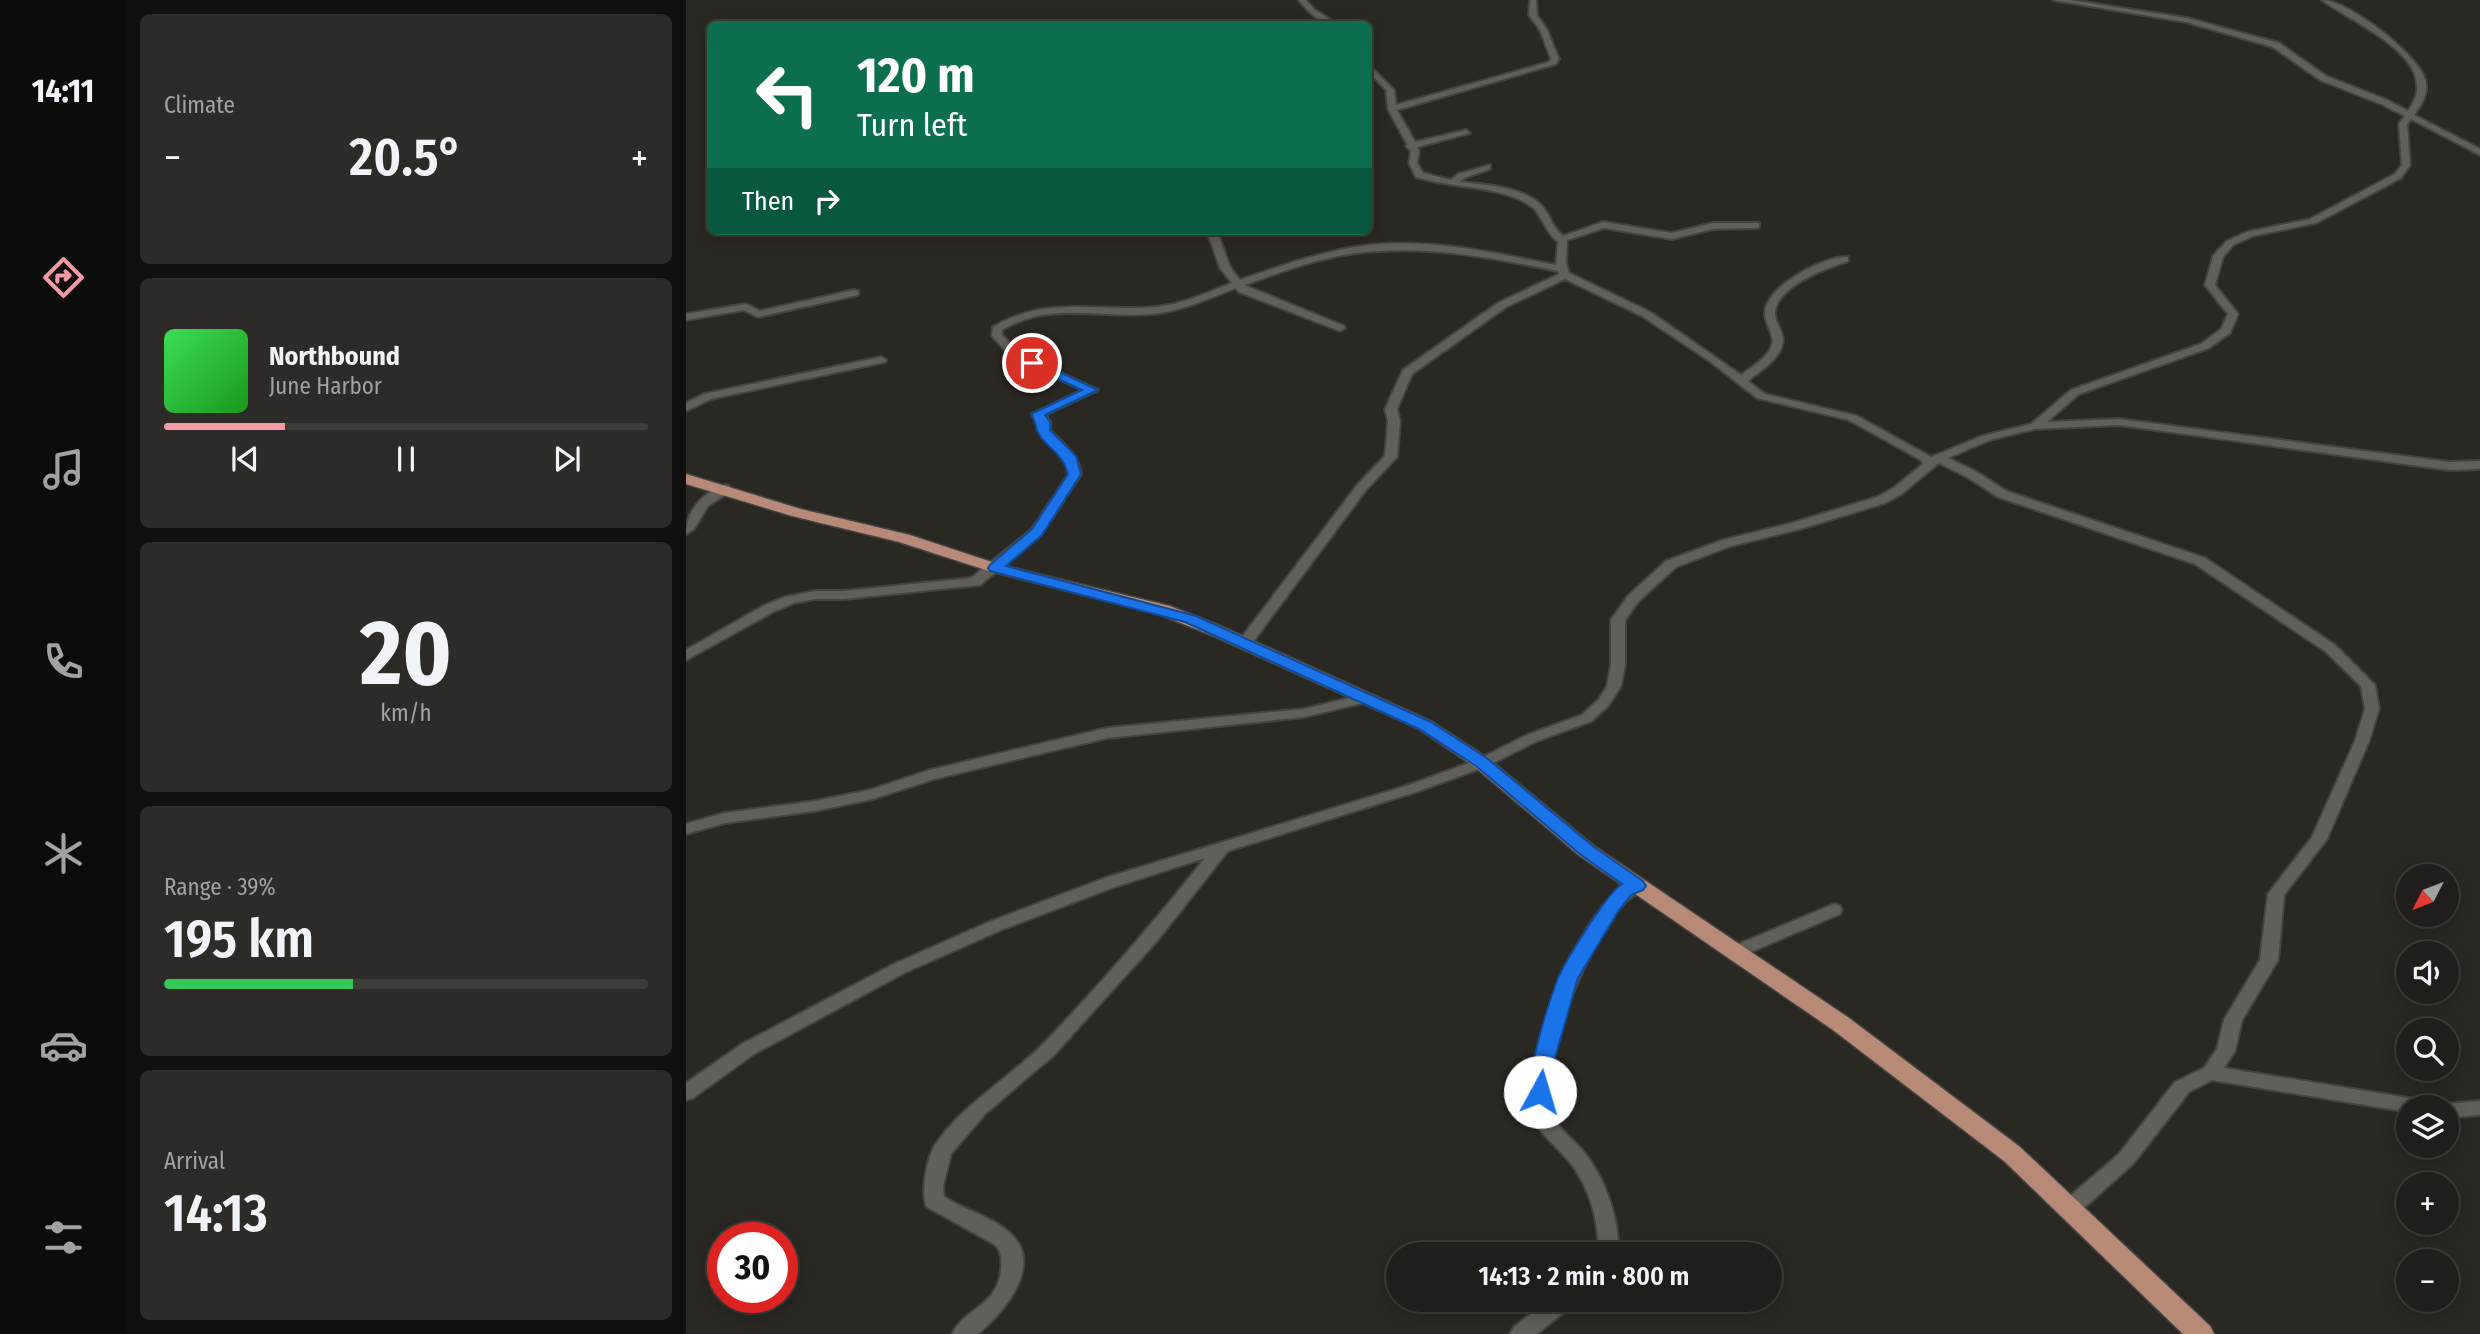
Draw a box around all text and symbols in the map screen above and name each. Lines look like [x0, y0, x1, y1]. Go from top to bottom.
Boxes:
text: 120 m [857, 46, 975, 105]
icon: left [742, 49, 833, 140]
text: 14:11 [32, 72, 94, 110]
text: Climate [164, 91, 235, 119]
text: Turn left [857, 106, 967, 144]
text: 20.5° [349, 126, 463, 189]
text: − [164, 135, 181, 181]
text: + [631, 135, 648, 181]
icon: right [808, 182, 846, 220]
text: Then [742, 186, 794, 217]
icon: directions [39, 253, 88, 302]
pin [1002, 333, 1062, 393]
text: Northbound [269, 341, 400, 372]
icon: arrive [1013, 344, 1051, 382]
text: June Harbor [269, 372, 382, 400]
icon: previous [226, 440, 264, 478]
icon: pause [387, 440, 425, 478]
icon: next [548, 440, 586, 478]
icon: music [39, 445, 88, 494]
text: 20 [360, 599, 452, 708]
icon: phone [39, 637, 88, 686]
text: km/h [380, 699, 432, 727]
icon: climate [39, 829, 88, 878]
north arrow [2396, 864, 2459, 928]
map controls [2396, 864, 2459, 1312]
text: Range · 39% [164, 873, 276, 901]
text: 195 km [164, 908, 314, 971]
button: sound [2396, 941, 2459, 1004]
button: search [2396, 1018, 2459, 1081]
icon: car [39, 1021, 88, 1070]
position arrow [1503, 1055, 1577, 1129]
button: layers [2396, 1095, 2459, 1158]
text: Arrival [164, 1147, 225, 1175]
button: + [2396, 1172, 2459, 1235]
text: 14:13 [164, 1182, 268, 1245]
icon: filters [39, 1213, 88, 1262]
speed limit sign: 30 [707, 1222, 798, 1313]
button: − [2396, 1249, 2459, 1312]
text: 14:13 · 2 min · 800 m [1479, 1261, 1689, 1292]

